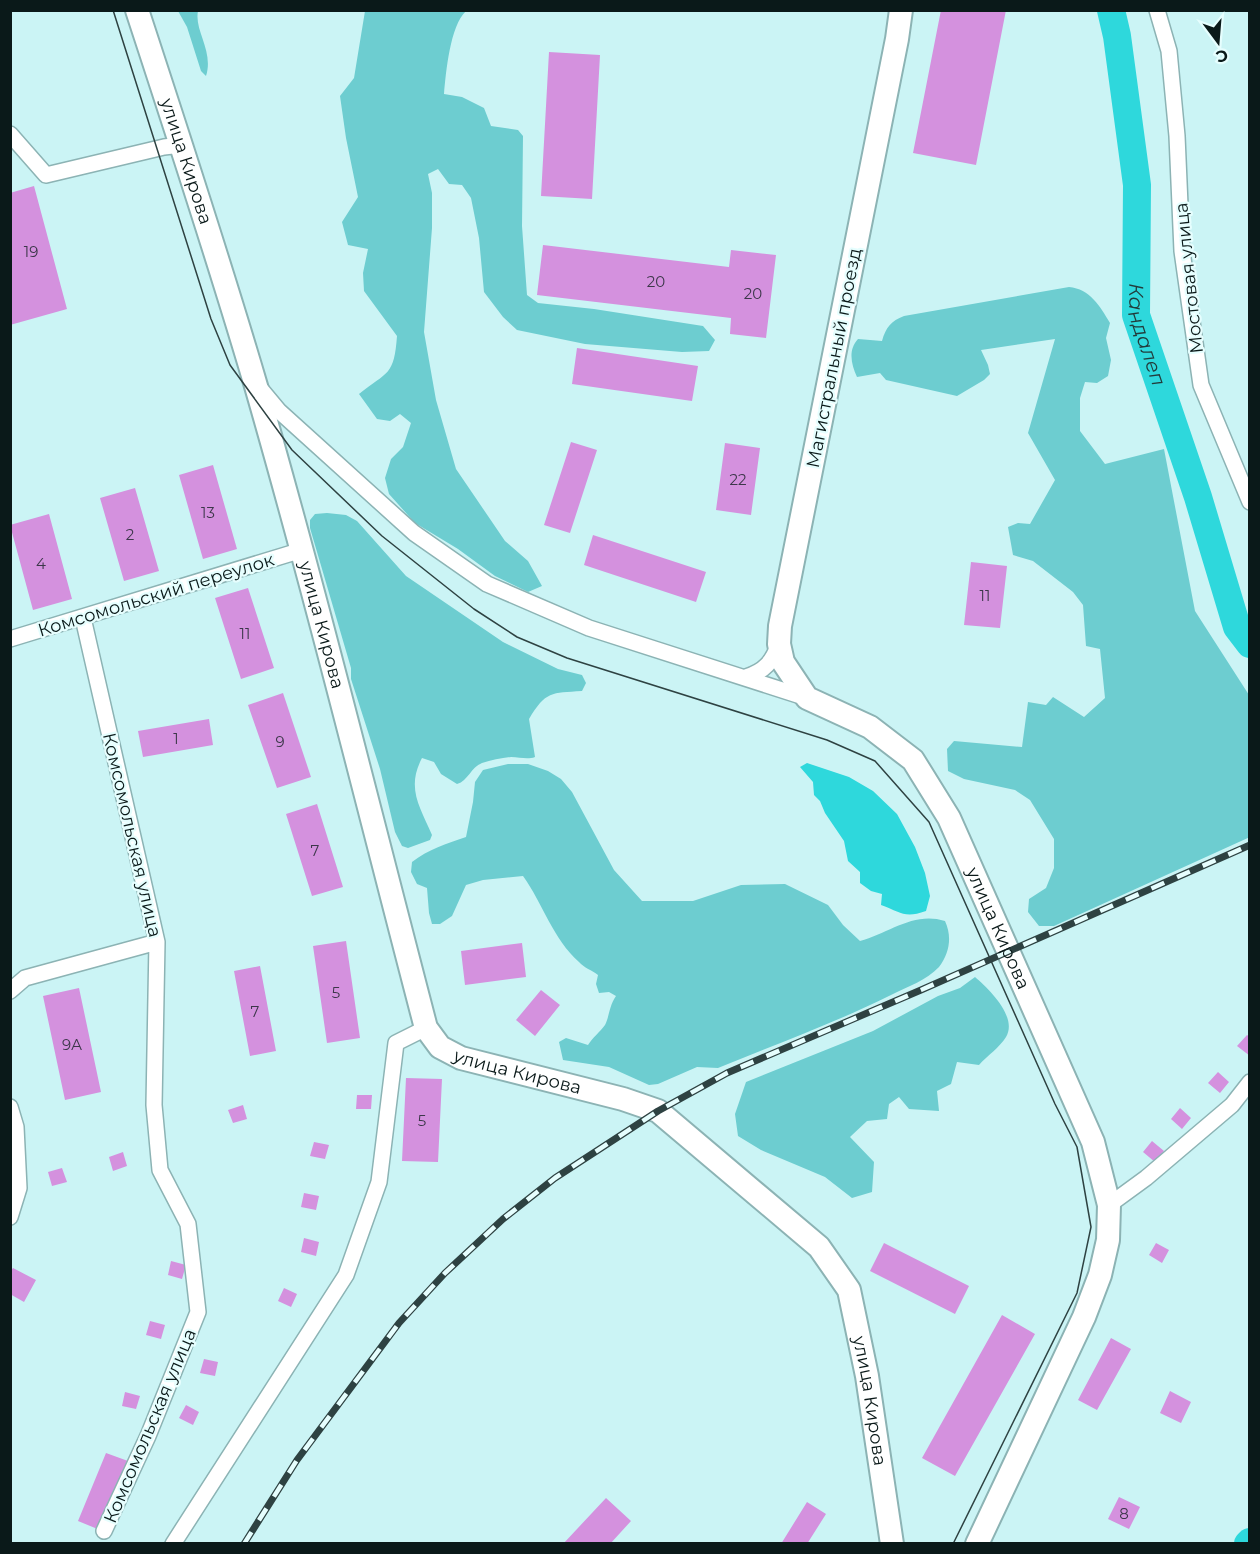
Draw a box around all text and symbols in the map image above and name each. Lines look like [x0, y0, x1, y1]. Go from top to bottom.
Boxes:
north arrow [1188, 12, 1248, 72]
text: С [1213, 45, 1230, 67]
street label: улица Кирова [155, 94, 217, 227]
street label: Мостовая улица [1170, 201, 1208, 355]
house number: 19 [24, 242, 38, 261]
street label: Магистральный проезд [802, 246, 866, 470]
house number: 20 [647, 272, 665, 291]
water label: Кандалеп [1123, 283, 1171, 389]
house number: 20 [744, 284, 762, 303]
house number: 22 [729, 470, 747, 489]
house number: 13 [201, 503, 215, 522]
house number: 2 [126, 525, 134, 544]
street label: Комсомольский переулок [35, 548, 277, 641]
house number: 4 [36, 554, 46, 573]
street label: улица Кирова [294, 558, 349, 691]
house number: 11 [980, 586, 990, 605]
house number: 11 [240, 624, 250, 643]
house number: 1 [173, 729, 179, 748]
street label: Комсомольская улица [98, 731, 166, 939]
house number: 9 [275, 732, 285, 751]
house number: 7 [311, 841, 320, 860]
street label: улица Кирова [961, 863, 1035, 993]
house number: 5 [332, 983, 340, 1002]
house number: 7 [251, 1002, 260, 1021]
house number: 9А [62, 1035, 82, 1054]
street label: улица Кирова [448, 1044, 584, 1099]
house number: 5 [418, 1111, 426, 1130]
street label: Комсомольская улица [99, 1325, 201, 1527]
street label: улица Кирова [848, 1333, 891, 1467]
house number: 8 [1119, 1504, 1129, 1523]

